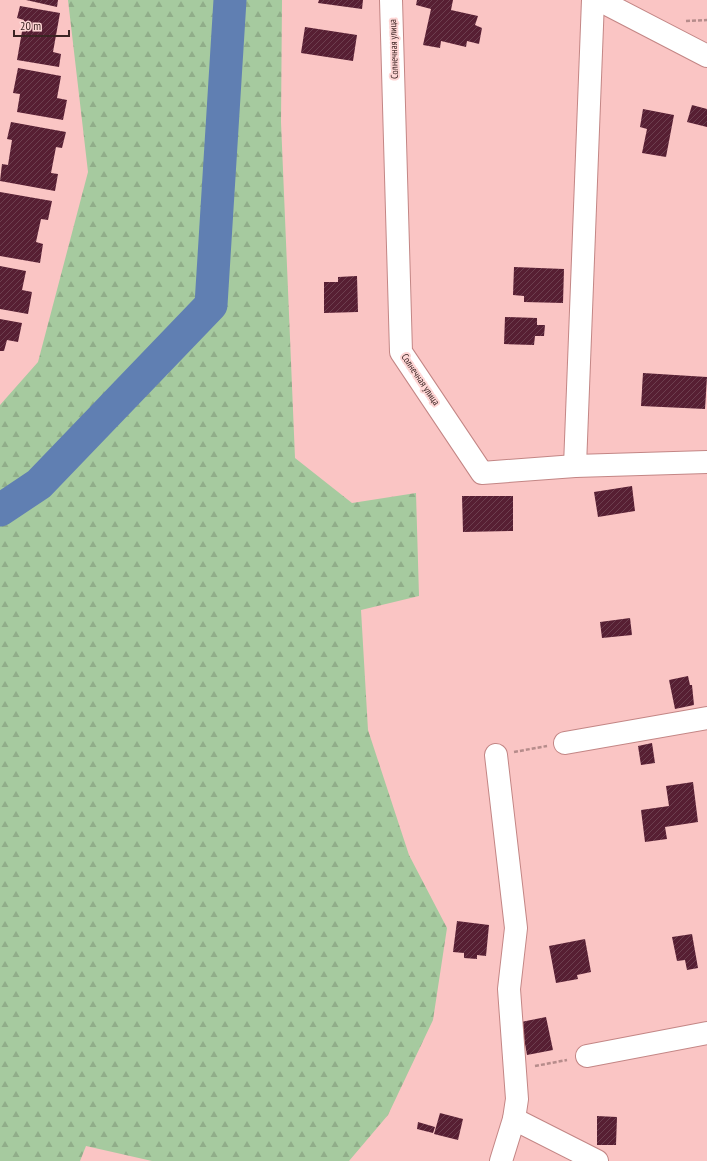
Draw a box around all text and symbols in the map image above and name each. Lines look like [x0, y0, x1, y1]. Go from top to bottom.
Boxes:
scale bar [14, 12, 69, 38]
text: 20 m [20, 18, 41, 33]
street label: Солнечная улица [386, 19, 401, 79]
street label: Солнечная улица [398, 351, 443, 408]

